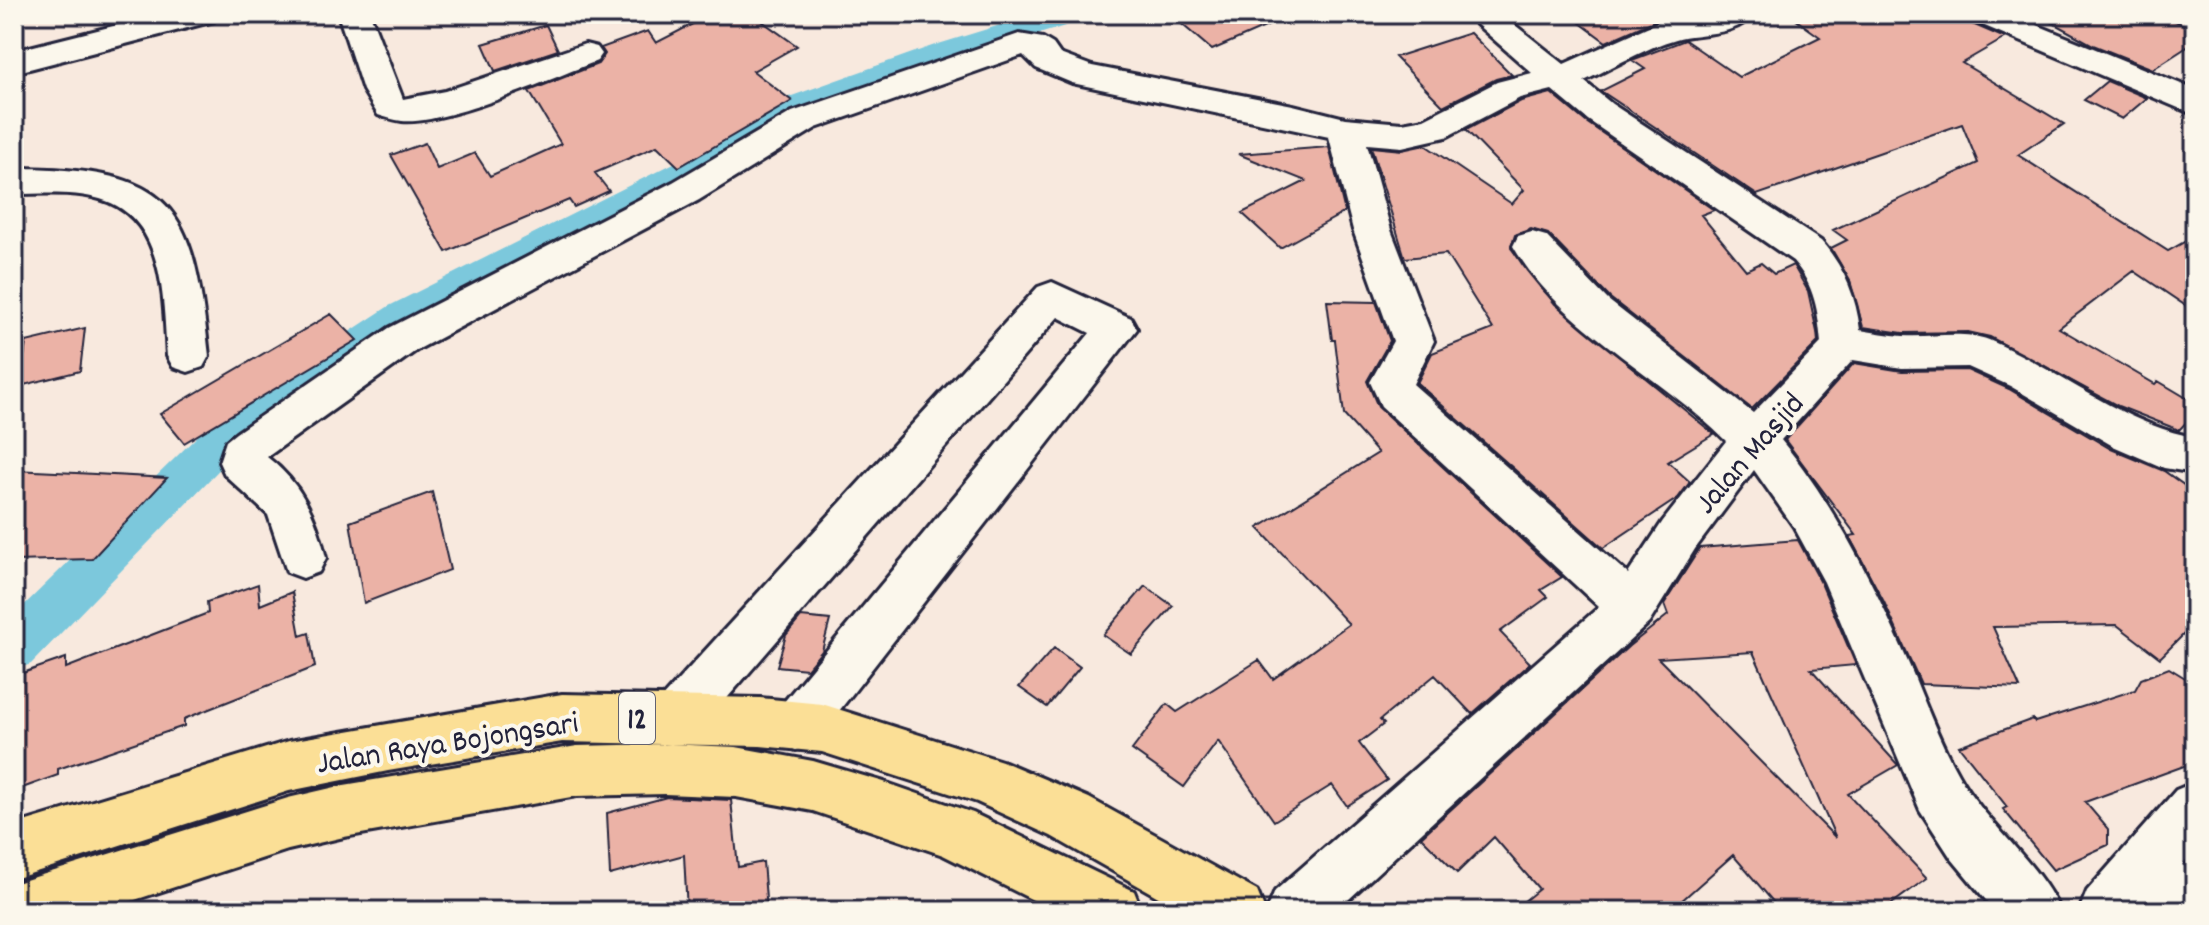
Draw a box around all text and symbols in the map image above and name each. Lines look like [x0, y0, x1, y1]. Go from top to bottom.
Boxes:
street label: Jalan Masjid [1686, 384, 1818, 526]
road number: 12 [619, 692, 655, 744]
street label: Jalan Raya Bojongsari [314, 703, 582, 789]

